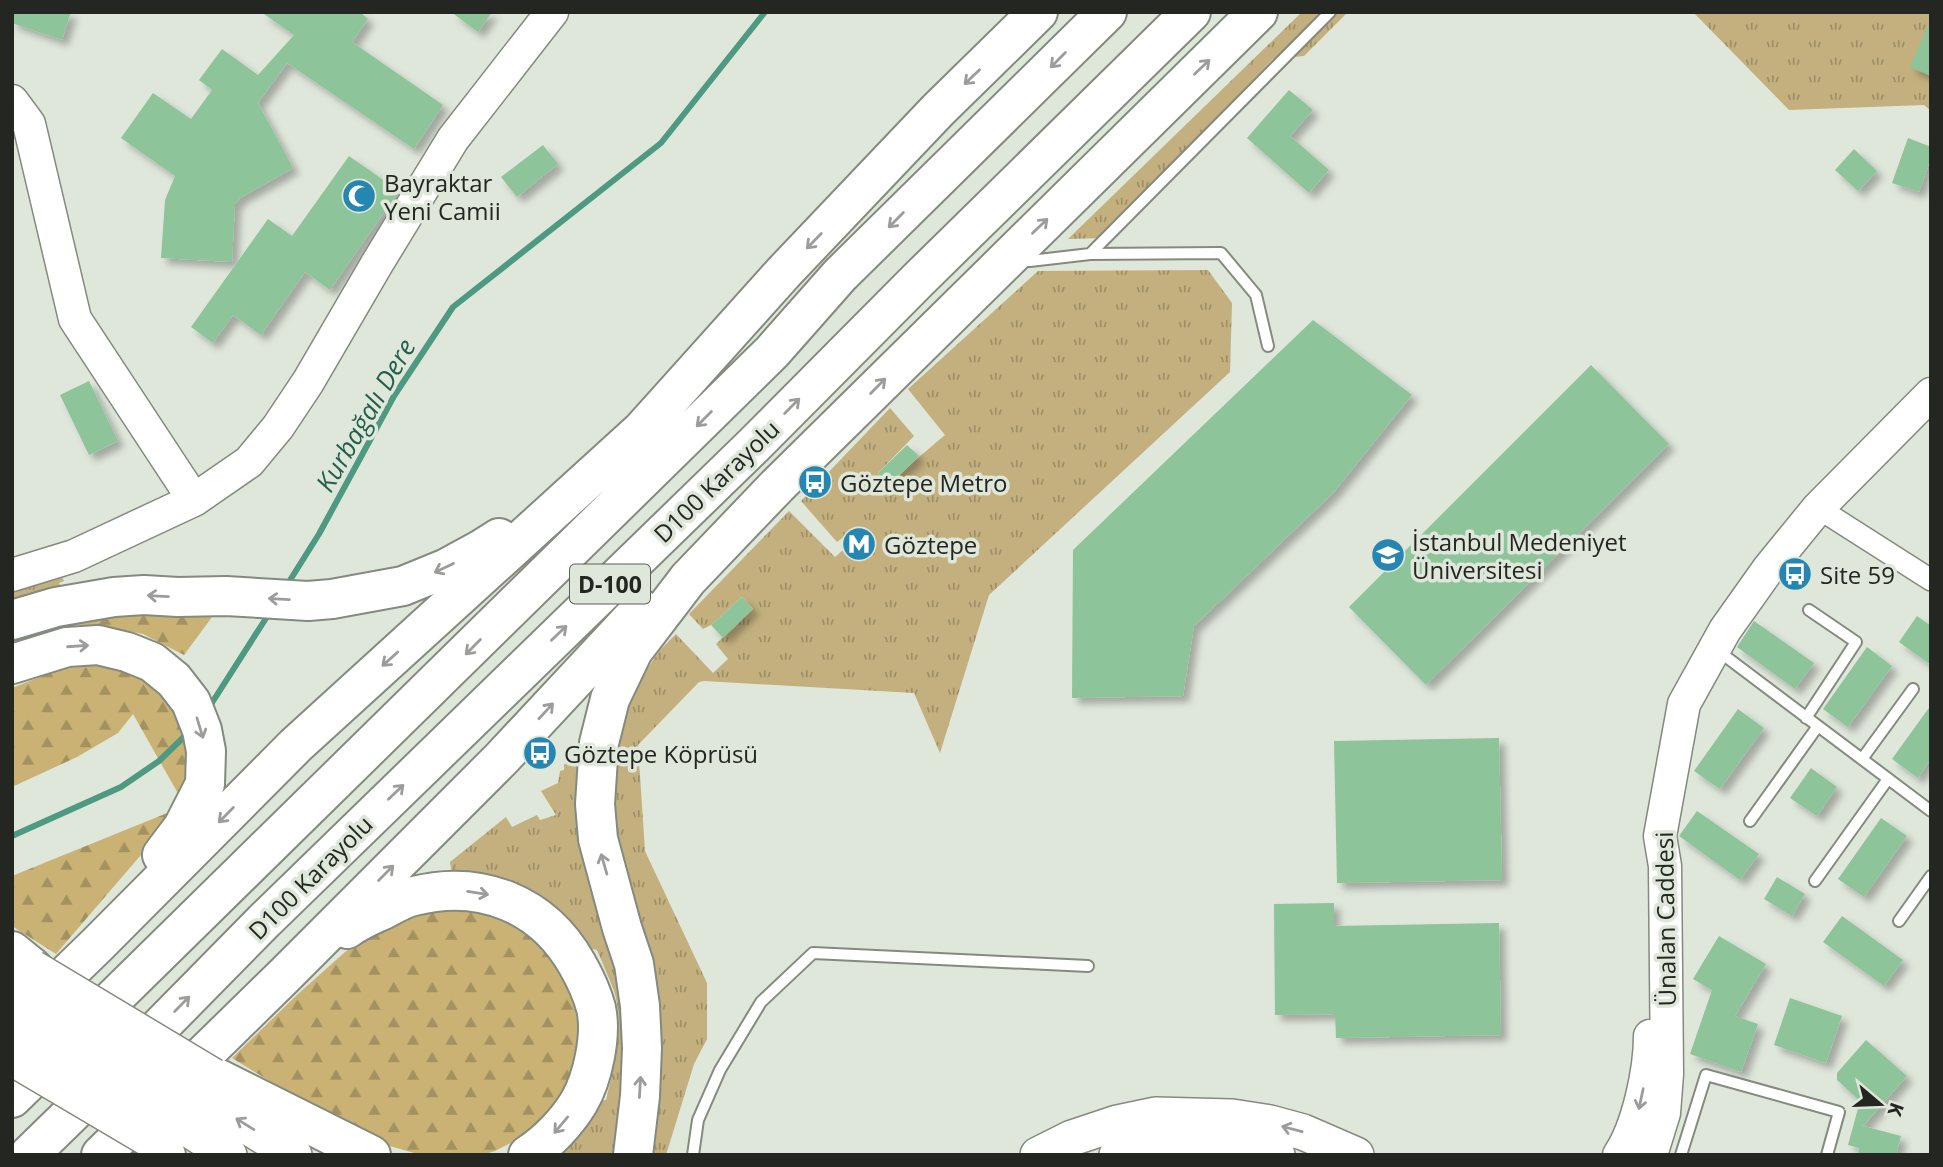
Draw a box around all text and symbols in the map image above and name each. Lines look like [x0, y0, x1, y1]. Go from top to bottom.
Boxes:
one-way arrow [1050, 52, 1067, 69]
one-way arrow [1193, 58, 1210, 75]
one-way arrow [964, 69, 981, 86]
place label: Bayraktar Yeni Camii [384, 166, 501, 227]
mosque icon: Bayraktar Yeni Camii [340, 177, 378, 215]
one-way arrow [888, 211, 905, 228]
one-way arrow [1031, 218, 1048, 235]
one-way arrow [806, 232, 822, 250]
water label: Kurbağalı Dere [307, 332, 423, 498]
one-way arrow [870, 378, 887, 395]
one-way arrow [784, 398, 801, 415]
one-way arrow [696, 410, 713, 427]
street label: D100 Karayolu [646, 412, 786, 550]
bus stop icon: Göztepe Metro [796, 463, 834, 501]
place label: Göztepe Metro [840, 466, 1007, 499]
metro station icon: Göztepe [840, 525, 878, 563]
place label: İstanbul Medeniyet Üniversitesi [1412, 525, 1627, 586]
place label: Göztepe [884, 528, 977, 561]
school or university icon: İstanbul Medeniyet Üniversitesi [1369, 536, 1407, 574]
bus stop icon: Site 59 [1776, 555, 1814, 593]
place label: Site 59 [1820, 558, 1895, 591]
one-way arrow [434, 562, 455, 575]
road number: D-100 [570, 564, 650, 604]
one-way arrow [147, 589, 170, 602]
one-way arrow [268, 593, 291, 606]
one-way arrow [550, 625, 567, 642]
one-way arrow [464, 639, 481, 656]
one-way arrow [66, 640, 89, 653]
one-way arrow [382, 650, 399, 667]
one-way arrow [537, 703, 554, 720]
one-way arrow [195, 717, 208, 739]
bus stop icon: Göztepe Köprüsü [521, 734, 559, 772]
place label: Göztepe Köprüsü [564, 737, 758, 770]
one-way arrow [387, 783, 404, 800]
one-way arrow [217, 807, 234, 824]
street label: D100 Karayolu [241, 808, 379, 946]
street label: Ünalan Caddesi [1647, 831, 1683, 1007]
one-way arrow [597, 854, 610, 876]
one-way arrow [377, 865, 394, 882]
one-way arrow [466, 887, 489, 900]
one-way arrow [174, 996, 191, 1013]
north arrow [1845, 1069, 1915, 1139]
one-way arrow [634, 1076, 647, 1099]
one-way arrow [1633, 1087, 1646, 1109]
text: K [1882, 1099, 1910, 1120]
one-way arrow [553, 1115, 569, 1133]
one-way arrow [235, 1117, 255, 1131]
one-way arrow [1282, 1122, 1304, 1135]

